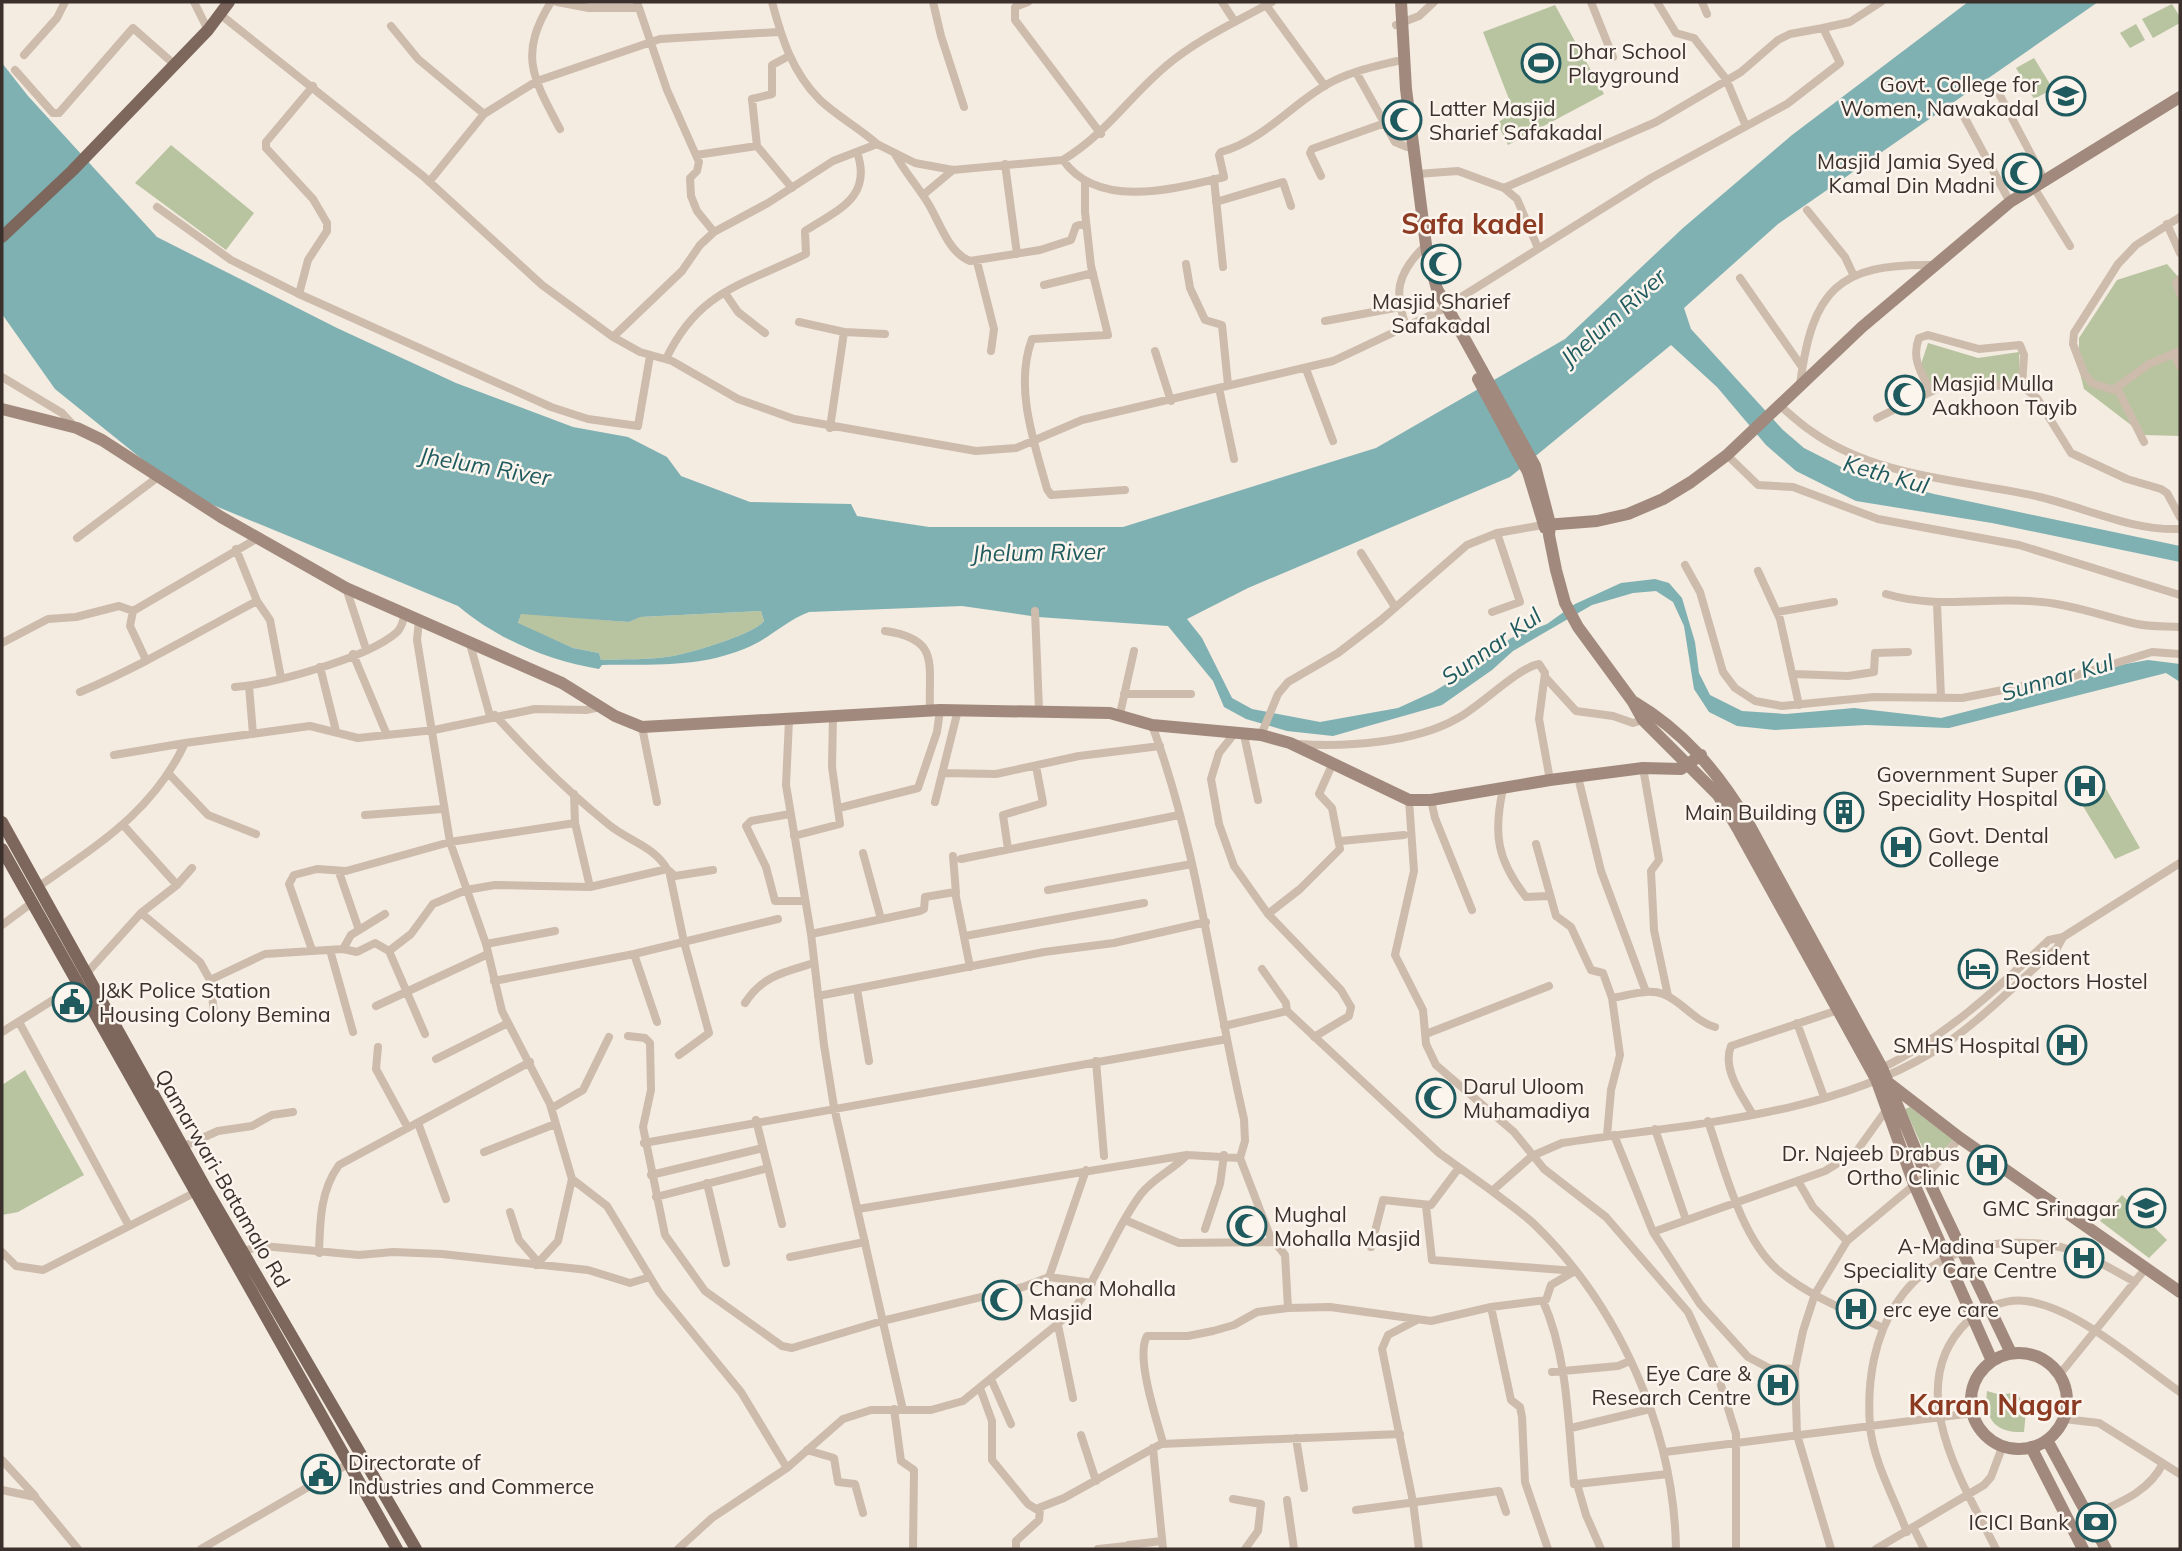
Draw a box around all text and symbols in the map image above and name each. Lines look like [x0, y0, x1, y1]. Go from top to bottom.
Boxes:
place label: Dhar School Playground [1568, 38, 1686, 88]
sports icon: Dhar School Playground [1520, 42, 1562, 84]
place label: Govt. College for Women, Nawakadal [1840, 71, 2039, 121]
school or university icon: Govt. College for Women, Nawakadal [2045, 75, 2087, 117]
place label: Latter Masjid Sharief Safakadal [1429, 95, 1602, 145]
mosque icon: Latter Masjid Sharief Safakadal [1381, 99, 1423, 141]
place label: Masjid Jamia Syed Kamal Din Madni [1817, 148, 1995, 198]
mosque icon: Masjid Jamia Syed Kamal Din Madni [2001, 152, 2043, 194]
district label: Safa kadel [1401, 206, 1545, 241]
mosque icon: Masjid Sharief Safakadal [1420, 243, 1462, 285]
water label: Jhelum River [1552, 261, 1673, 374]
place label: Masjid Sharief Safakadal [1372, 288, 1511, 338]
place label: Masjid Mulla Aakhoon Tayib [1932, 370, 2077, 420]
mosque icon: Masjid Mulla Aakhoon Tayib [1884, 374, 1926, 416]
water label: Jhelum River [415, 440, 555, 492]
water label: Keth Kul [1840, 448, 1933, 500]
water label: Jhelum River [969, 536, 1106, 568]
water label: Sunnar Kul [1435, 601, 1547, 691]
water label: Sunnar Kul [1997, 647, 2117, 707]
place label: Government Super Speciality Hospital [1877, 761, 2058, 811]
hospital icon: Government Super Speciality Hospital [2064, 765, 2106, 807]
building icon: Main Building [1823, 791, 1865, 833]
place label: Main Building [1685, 799, 1817, 825]
place label: Govt. Dental College [1928, 822, 2049, 872]
hospital icon: Govt. Dental College [1880, 826, 1922, 868]
place label: Resident Doctors Hostel [2005, 944, 2148, 994]
hotel icon: Resident Doctors Hostel [1957, 948, 1999, 990]
place label: J&K Police Station Housing Colony Bemina [99, 977, 331, 1027]
public building icon: J&K Police Station Housing Colony Bemina [51, 981, 93, 1023]
hospital icon: SMHS Hospital [2046, 1024, 2088, 1066]
place label: SMHS Hospital [1893, 1032, 2040, 1058]
street label: Qamarwari-Batamalo Rd [150, 1064, 296, 1292]
place label: Darul Uloom Muhamadiya [1463, 1073, 1590, 1123]
mosque icon: Darul Uloom Muhamadiya [1415, 1077, 1457, 1119]
place label: Dr. Najeeb Drabus Ortho Clinic [1782, 1140, 1960, 1190]
hospital icon: Dr. Najeeb Drabus Ortho Clinic [1966, 1144, 2008, 1186]
school or university icon: GMC Srinagar [2125, 1187, 2167, 1229]
place label: GMC Srinagar [1982, 1195, 2119, 1221]
place label: Mughal Mohalla Masjid [1274, 1201, 1421, 1251]
mosque icon: Mughal Mohalla Masjid [1226, 1205, 1268, 1247]
place label: A-Madina Super Speciality Care Centre [1843, 1233, 2057, 1283]
hospital icon: A-Madina Super Speciality Care Centre [2063, 1237, 2105, 1279]
place label: Chana Mohalla Masjid [1029, 1275, 1176, 1325]
mosque icon: Chana Mohalla Masjid [981, 1279, 1023, 1321]
hospital icon: erc eye care [1835, 1288, 1877, 1330]
place label: erc eye care [1883, 1296, 1999, 1322]
place label: Eye Care & Research Centre [1592, 1360, 1752, 1410]
hospital icon: Eye Care & Research Centre [1757, 1364, 1799, 1406]
district label: Karan Nagar [1908, 1387, 2082, 1422]
place label: Directorate of Industries and Commerce [348, 1449, 594, 1499]
public building icon: Directorate of Industries and Commerce [300, 1453, 342, 1495]
bank icon: ICICI Bank [2075, 1501, 2117, 1543]
place label: ICICI Bank [1968, 1509, 2069, 1535]

